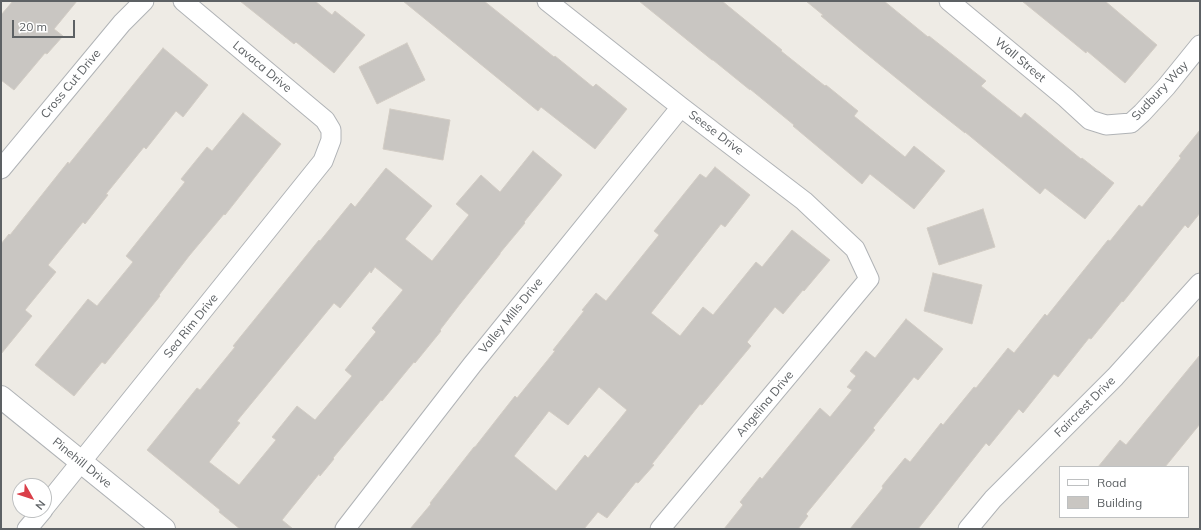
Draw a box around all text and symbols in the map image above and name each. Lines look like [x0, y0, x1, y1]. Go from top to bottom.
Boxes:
scale bar [14, 12, 77, 38]
text: 20 m [19, 19, 47, 34]
street label: Wall Street [992, 35, 1048, 85]
street label: Lavaca Drive [230, 38, 294, 96]
street label: Cross Cut Drive [38, 47, 104, 121]
street label: Sudbury Way [1129, 58, 1191, 124]
street label: Seese Drive [686, 108, 746, 158]
street label: Valley Mills Drive [476, 275, 546, 357]
street label: Sea Rim Drive [161, 291, 221, 361]
street label: Angelina Drive [733, 368, 797, 440]
street label: Faircrest Drive [1052, 374, 1118, 440]
street label: Pinehill Drive [50, 435, 114, 491]
legend [1059, 466, 1189, 518]
text: Road [1097, 475, 1126, 490]
north arrow [12, 478, 52, 518]
text: Building [1097, 495, 1142, 510]
text: N [32, 497, 49, 513]

